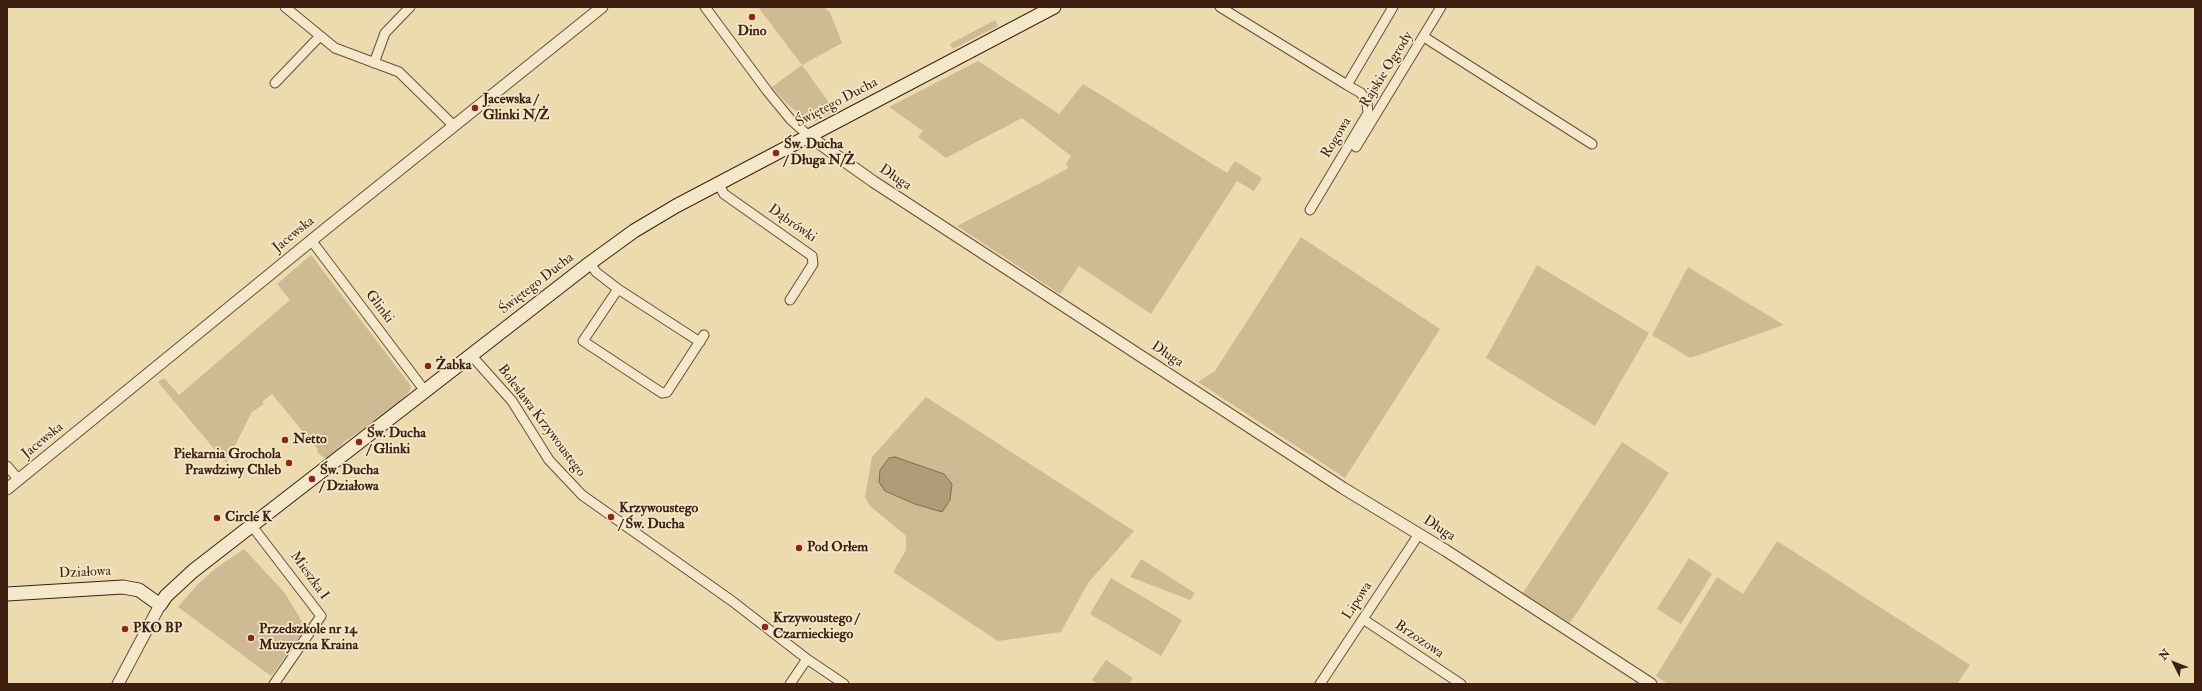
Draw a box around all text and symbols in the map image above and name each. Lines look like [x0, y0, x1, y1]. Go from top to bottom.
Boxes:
marker: Dino [747, 12, 757, 22]
place label: Dino [737, 24, 767, 40]
street label: Rajskie Ogrody [1357, 29, 1417, 111]
street label: Świętego Ducha [793, 74, 881, 132]
place label: Jacewska / Glinki N/Ż [483, 92, 549, 124]
marker: Jacewska / Glinki N/Ż [470, 103, 480, 113]
street label: Rogowa [1318, 115, 1356, 161]
place label: Św. Ducha / Długa N/Ż [784, 137, 855, 170]
marker: Św. Ducha / Długa N/Ż [771, 148, 781, 158]
street label: Długa [876, 161, 914, 195]
street label: Dąbrówki [765, 201, 819, 247]
street label: Jacewska [270, 213, 318, 257]
street label: Świętego Ducha [496, 250, 578, 318]
street label: Glinki [361, 287, 397, 327]
street label: Długa [1148, 338, 1186, 372]
place label: Żabka [436, 358, 471, 374]
marker: Żabka [423, 361, 433, 371]
street label: Bolesława Krzywoustego [493, 362, 589, 480]
street label: Jacewska [19, 419, 67, 463]
place label: Św. Ducha / Glinki [367, 426, 426, 458]
place label: Netto [293, 432, 327, 448]
marker: Netto [280, 435, 290, 445]
marker: Św. Ducha / Glinki [354, 437, 364, 447]
place label: Piekarnia Grochola Prawdziwy Chleb [173, 447, 281, 480]
marker: Piekarnia Grochola Prawdziwy Chleb [284, 458, 294, 468]
place label: Św. Ducha / Działowa [320, 463, 379, 496]
marker: Św. Ducha / Działowa [307, 474, 317, 484]
place label: Krzywoustego / Św. Ducha [619, 501, 698, 534]
place label: Circle K [225, 510, 272, 526]
marker: Krzywoustego / Św. Ducha [606, 512, 616, 522]
marker: Circle K [212, 513, 222, 523]
street label: Długa [1420, 513, 1458, 545]
place label: Pod Orłem [807, 540, 868, 556]
marker: Pod Orłem [794, 543, 804, 553]
street label: Mieszka I [286, 549, 332, 603]
street label: Działowa [59, 563, 111, 583]
street label: Lipowa [1340, 579, 1376, 623]
place label: Krzywoustego / Czarnieckiego [773, 611, 859, 644]
street label: Brzozowa [1391, 617, 1447, 663]
place label: PKO BP [133, 621, 182, 637]
place label: Przedszkole nr 14 Muzyczna Kraina [259, 622, 358, 654]
marker: Krzywoustego / Czarnieckiego [760, 622, 770, 632]
marker: PKO BP [120, 624, 130, 634]
marker: Przedszkole nr 14 Muzyczna Kraina [246, 633, 256, 643]
north arrow [2154, 643, 2194, 683]
text: N [2157, 647, 2173, 663]

